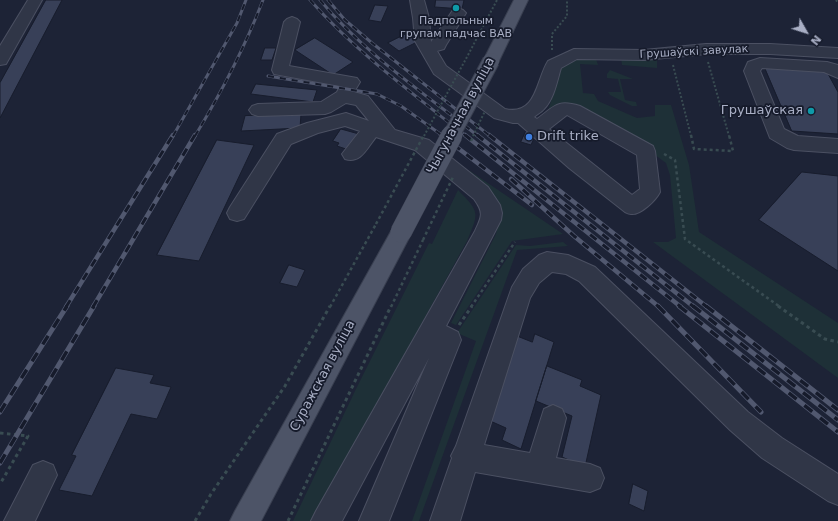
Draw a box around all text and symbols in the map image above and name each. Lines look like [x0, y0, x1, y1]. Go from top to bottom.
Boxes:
marker: Падпольным групам падчас ВАВ [451, 3, 461, 13]
north arrow [786, 12, 826, 52]
place label: Падпольным групам падчас ВАВ [400, 14, 512, 40]
text: N [808, 32, 824, 48]
street label: Грушаўскі завулак [639, 43, 749, 61]
street label: Чыгуначная вуліца [424, 55, 498, 177]
place label: Грушаўская [721, 103, 803, 119]
marker: Грушаўская [806, 106, 816, 116]
place label: Drift trike [537, 129, 599, 145]
marker: Drift trike [524, 132, 534, 142]
street label: Суражская вуліца [287, 318, 359, 434]

